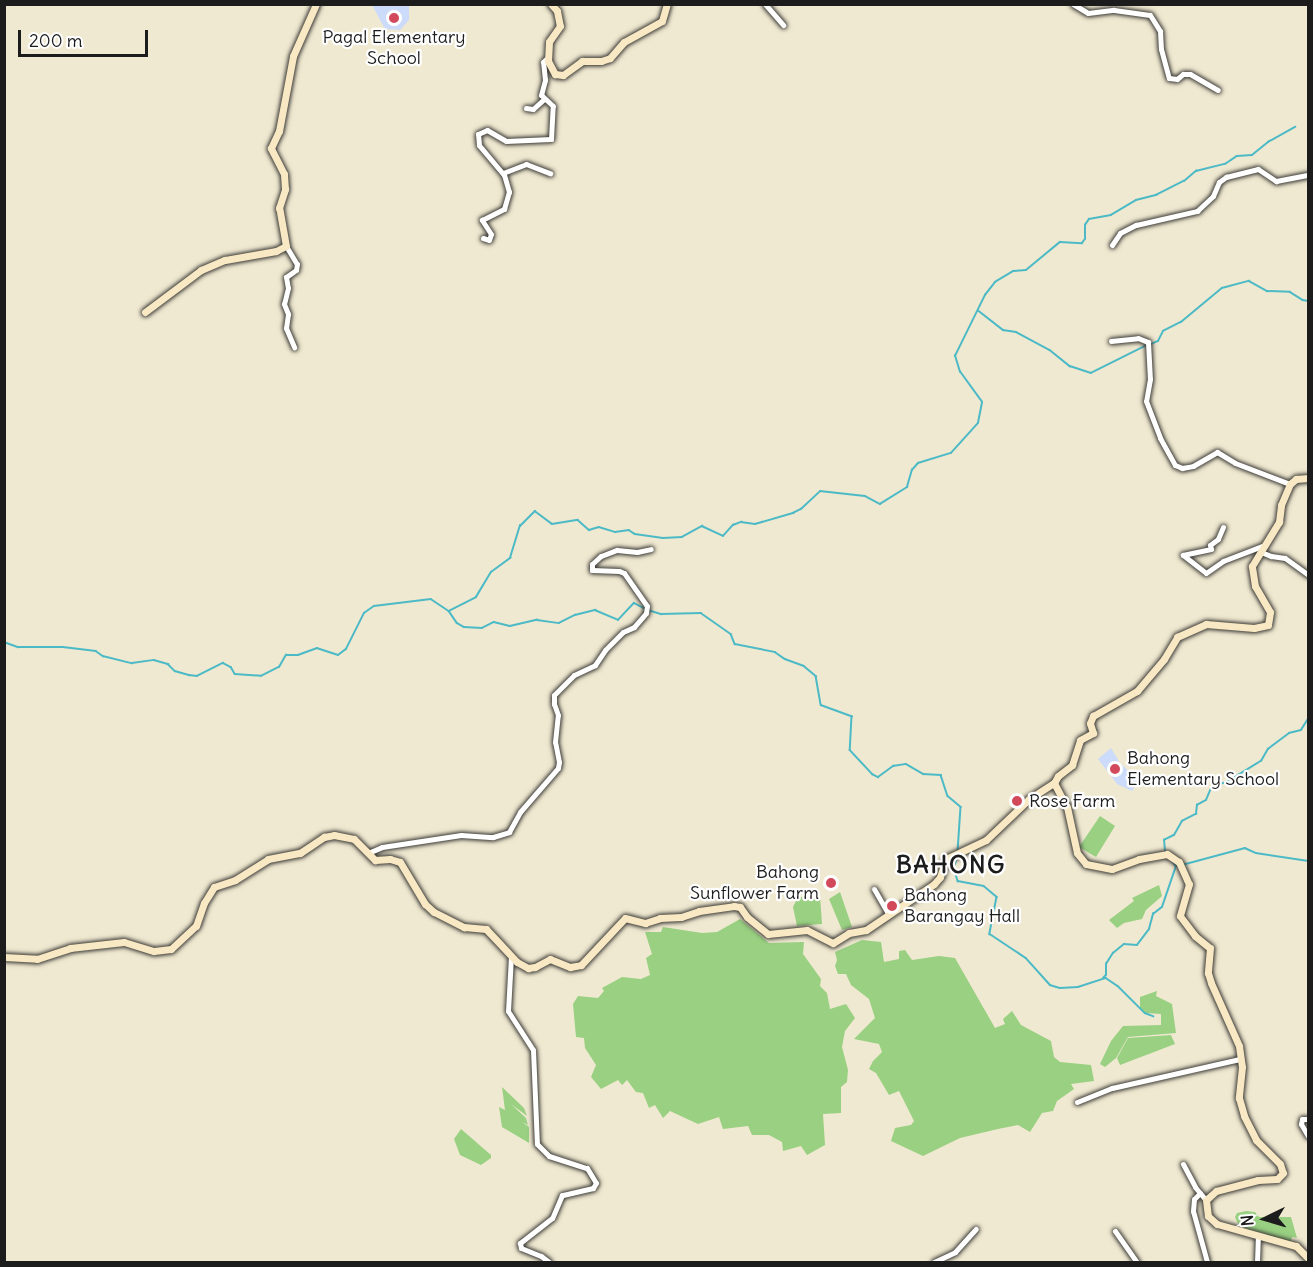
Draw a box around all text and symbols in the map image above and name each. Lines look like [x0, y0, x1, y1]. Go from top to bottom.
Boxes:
marker: Pagal Elementary School [387, 11, 401, 25]
scale bar [21, 18, 152, 56]
place label: Pagal Elementary School [322, 27, 466, 70]
text: 200 m [29, 29, 83, 52]
place label: Bahong Elementary School [1127, 748, 1279, 790]
marker: Bahong Elementary School [1108, 762, 1122, 776]
place label: Rose Farm [1029, 790, 1115, 812]
marker: Rose Farm [1010, 794, 1024, 808]
district label: BAHONG [896, 851, 1006, 879]
place label: Bahong Sunflower Farm [690, 862, 819, 904]
marker: Bahong Sunflower Farm [824, 876, 838, 890]
place label: Bahong Barangay Hall [904, 885, 1020, 928]
marker: Bahong Barangay Hall [885, 899, 899, 913]
north arrow [1235, 1189, 1295, 1249]
text: N [1237, 1214, 1258, 1227]

